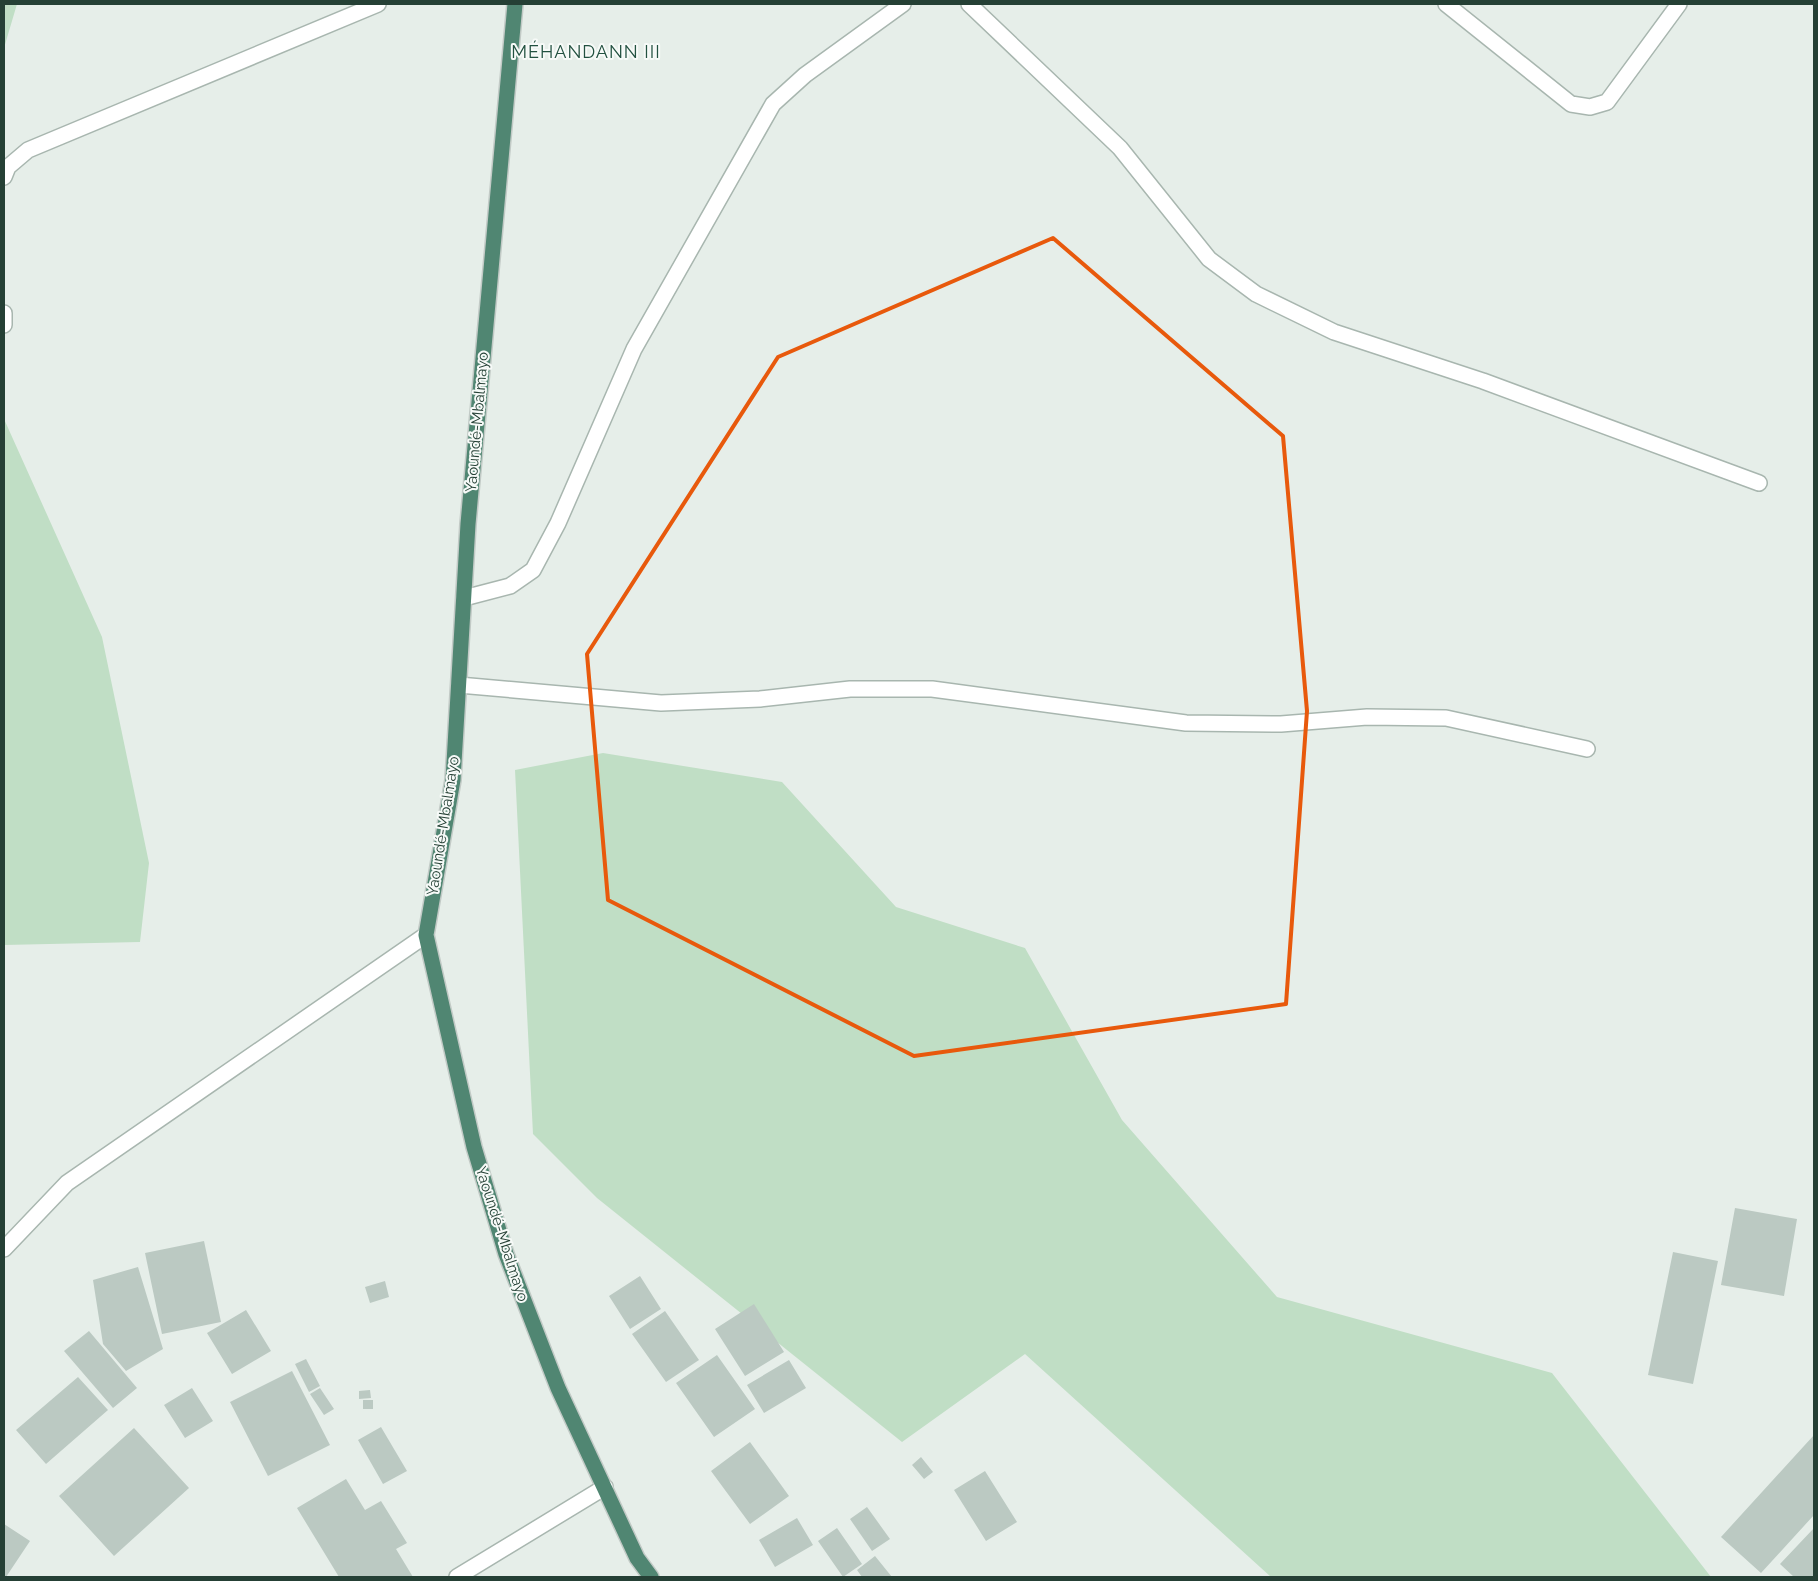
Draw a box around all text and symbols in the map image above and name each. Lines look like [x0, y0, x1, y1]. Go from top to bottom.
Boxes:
district label: MÉHANDANN III [511, 40, 661, 62]
street label: Yaoundé-Mbalmayo [462, 351, 492, 493]
street label: Yaoundé-Mbalmayo [423, 755, 463, 897]
street label: Yaoundé-Mbalmayo [472, 1164, 532, 1304]

